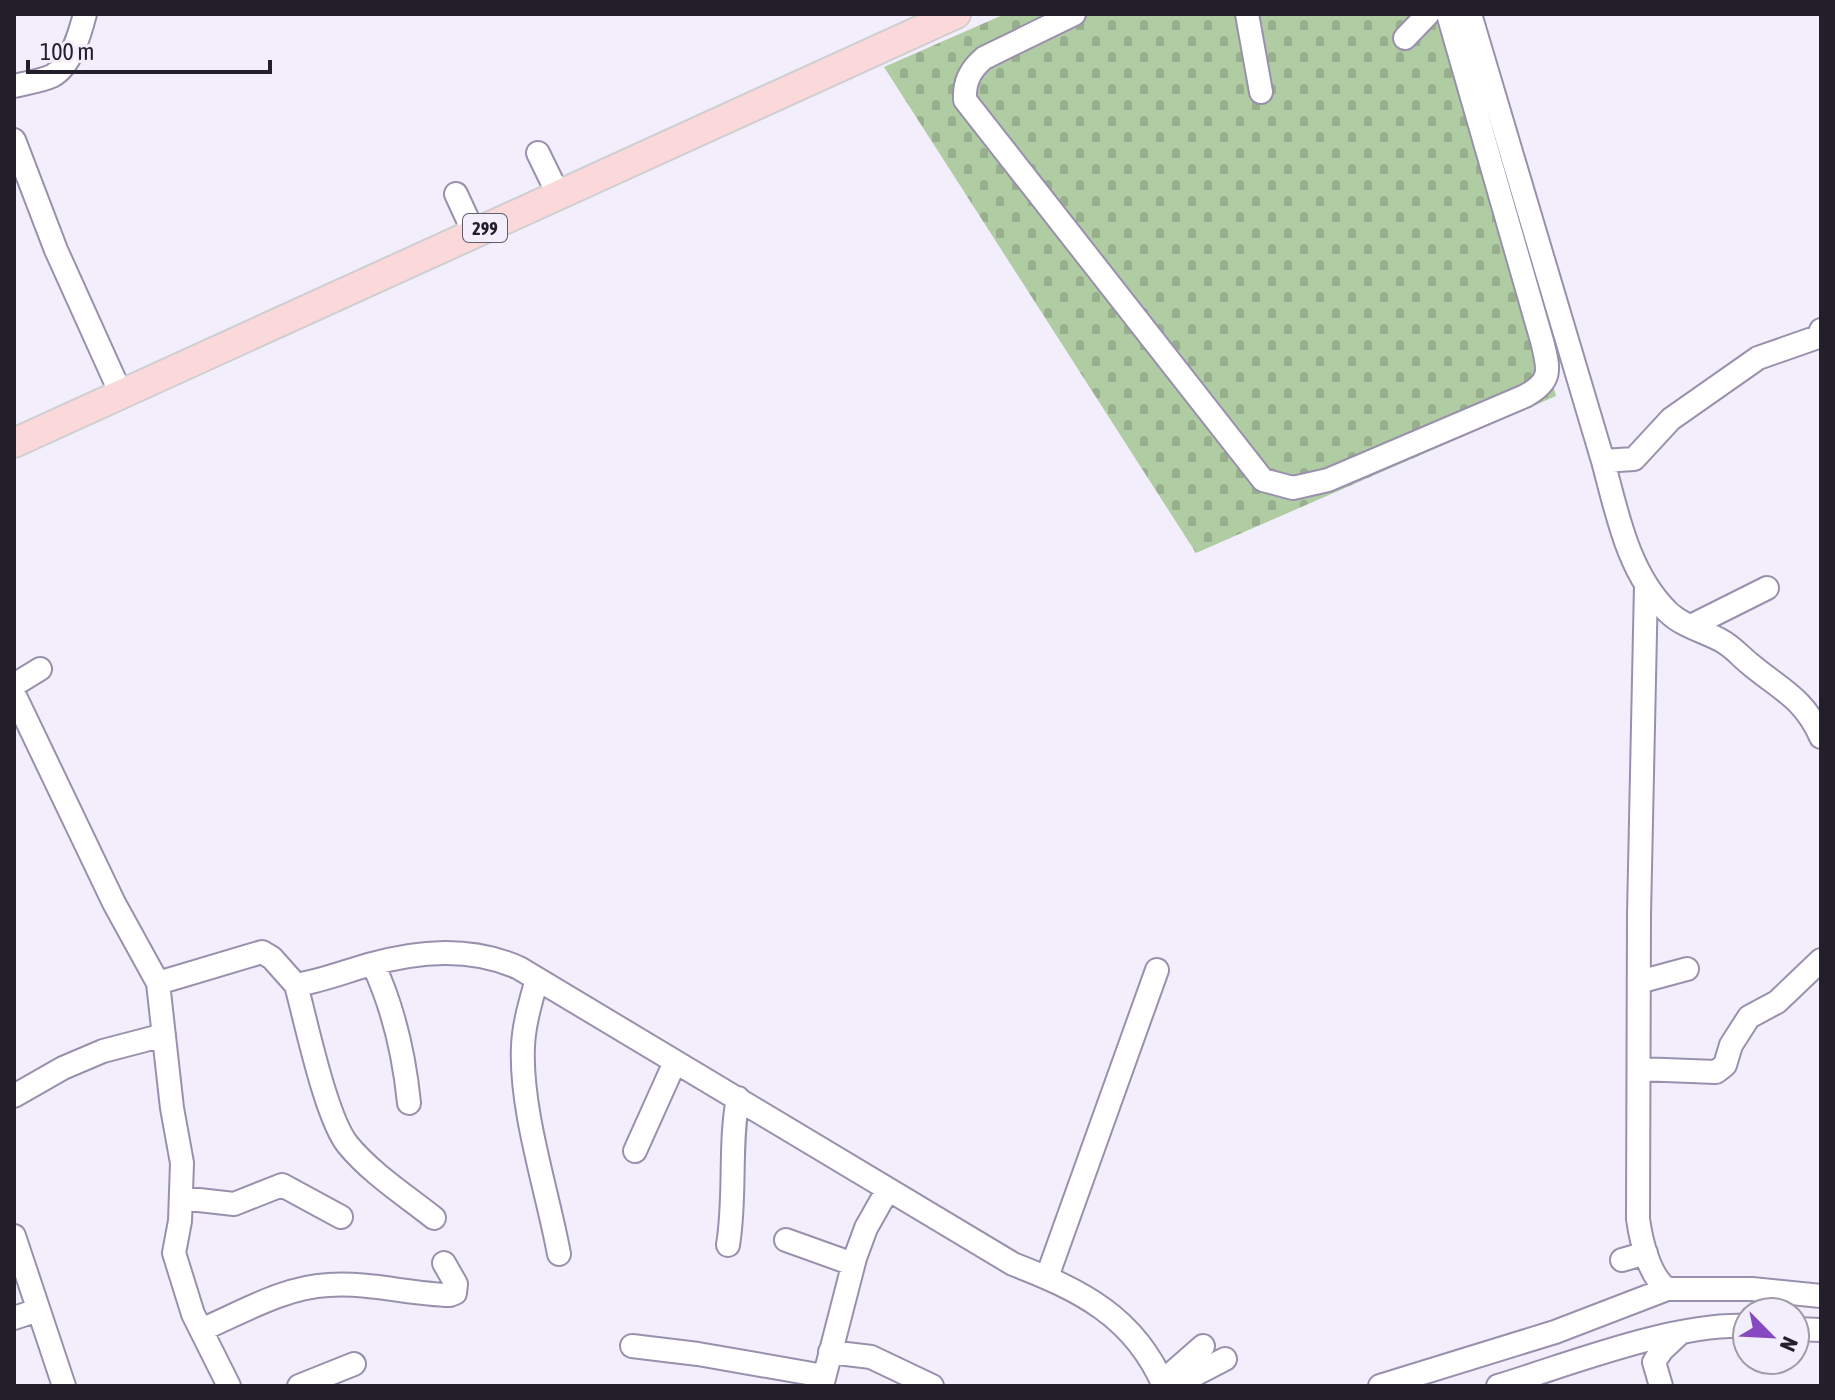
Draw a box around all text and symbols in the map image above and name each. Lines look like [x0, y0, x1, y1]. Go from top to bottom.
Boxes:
scale bar [28, 24, 270, 74]
text: 100 m [40, 38, 94, 65]
road number: 299 [463, 214, 507, 242]
north arrow [1731, 1296, 1811, 1376]
text: N [1775, 1333, 1804, 1355]

